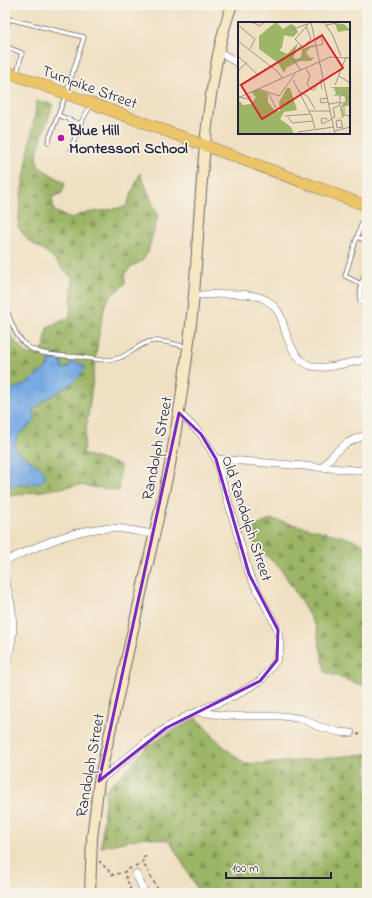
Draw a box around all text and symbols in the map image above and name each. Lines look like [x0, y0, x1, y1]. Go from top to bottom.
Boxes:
inset map [238, 22, 350, 134]
street label: Turnpike Street [38, 59, 141, 117]
place label: Blue Hill Montessori School [68, 119, 188, 161]
marker: Blue Hill Montessori School [56, 133, 66, 143]
street label: Randolph Street [136, 394, 180, 502]
street label: Old Randolph Street [214, 453, 278, 585]
street label: Randolph Street [70, 711, 112, 819]
scale bar [226, 854, 331, 880]
text: 100 m [232, 860, 259, 878]

